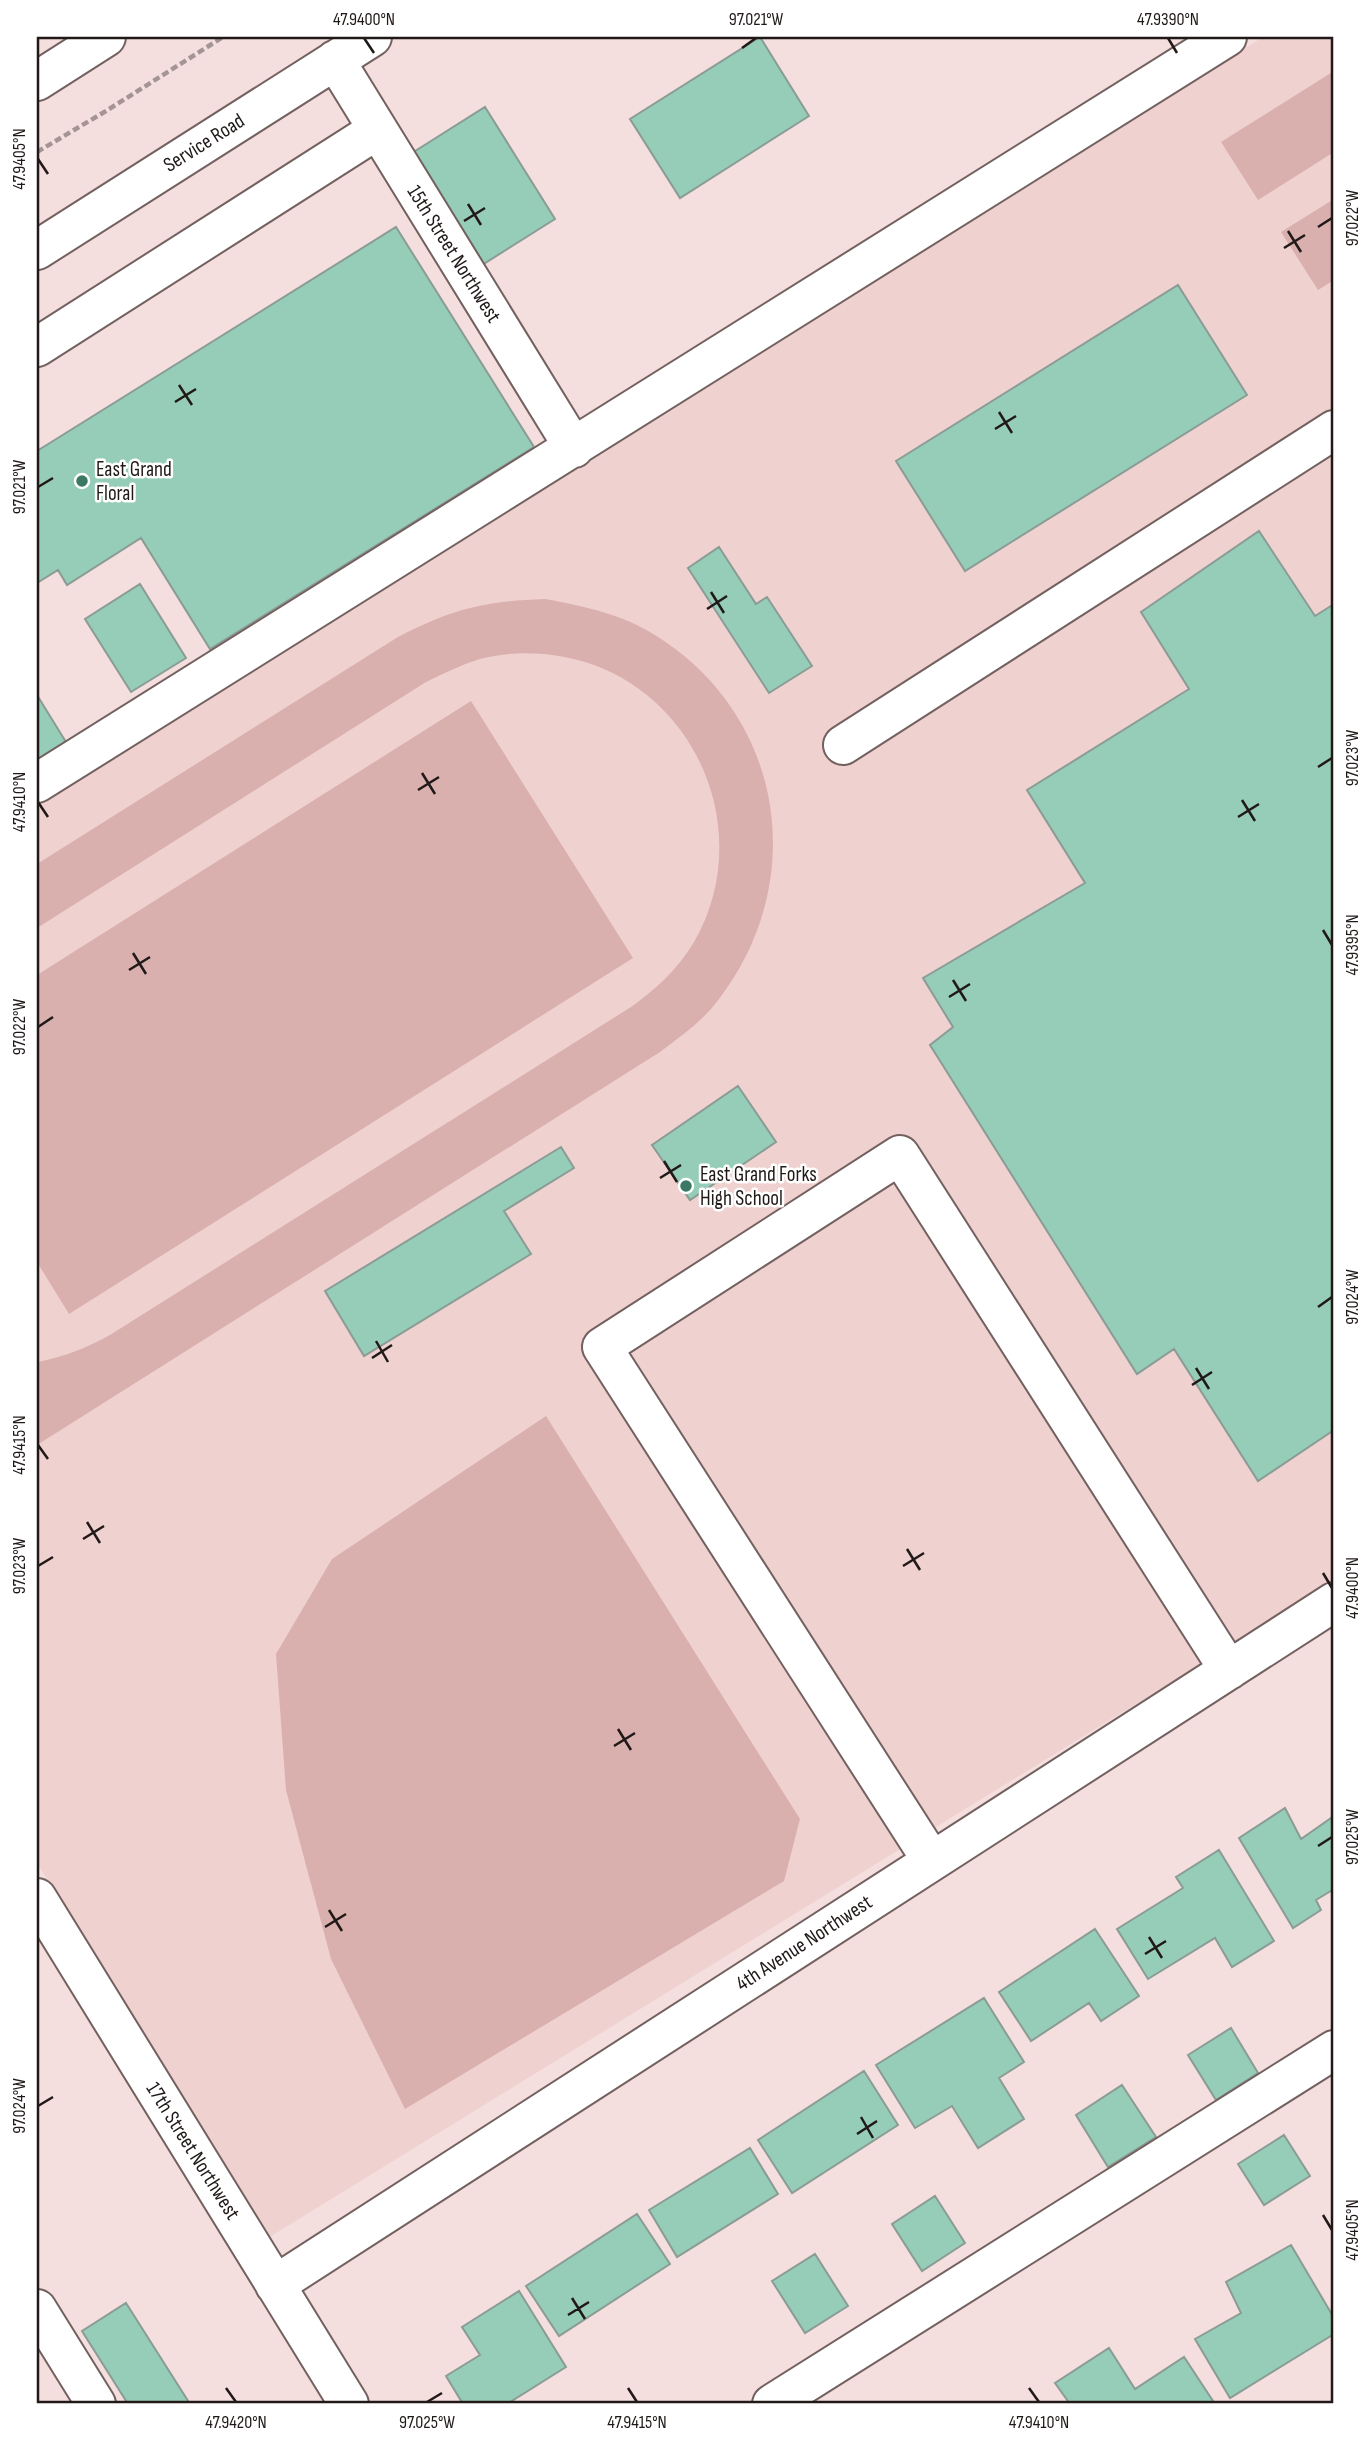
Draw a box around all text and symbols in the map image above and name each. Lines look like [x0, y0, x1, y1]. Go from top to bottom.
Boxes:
text: 47.9400°N [333, 9, 395, 30]
text: 97.021°W [729, 9, 784, 30]
text: 47.9390°N [1137, 9, 1199, 30]
street label: Service Road [159, 108, 249, 178]
text: 47.9405°N [9, 128, 30, 190]
street label: 15th Street Northwest [402, 181, 506, 327]
text: 97.022°W [1342, 190, 1363, 246]
place label: East Grand Floral [96, 457, 172, 506]
text: 97.021°W [9, 459, 30, 514]
marker: East Grand Floral [74, 473, 90, 489]
text: 97.023°W [1342, 729, 1363, 786]
text: 47.9410°N [9, 772, 30, 832]
text: 47.9395°N [1342, 914, 1363, 976]
text: 97.022°W [9, 999, 30, 1055]
place label: East Grand Forks High School [700, 1162, 817, 1211]
marker: East Grand Forks High School [678, 1178, 694, 1194]
text: 97.024°W [1342, 1269, 1363, 1325]
text: 47.9415°N [9, 1415, 30, 1475]
text: 97.023°W [9, 1537, 30, 1594]
text: 47.9400°N [1342, 1557, 1363, 1619]
text: 97.025°W [1342, 1809, 1363, 1865]
street label: 4th Avenue Northwest [731, 1890, 877, 1996]
text: 97.024°W [9, 2078, 30, 2134]
street label: 17th Street Northwest [141, 2078, 245, 2224]
text: 47.9405°N [1342, 2199, 1363, 2261]
text: 47.9420°N [205, 2412, 267, 2433]
text: 97.025°W [399, 2412, 455, 2433]
text: 47.9415°N [607, 2412, 667, 2433]
text: 47.9410°N [1009, 2412, 1069, 2433]

